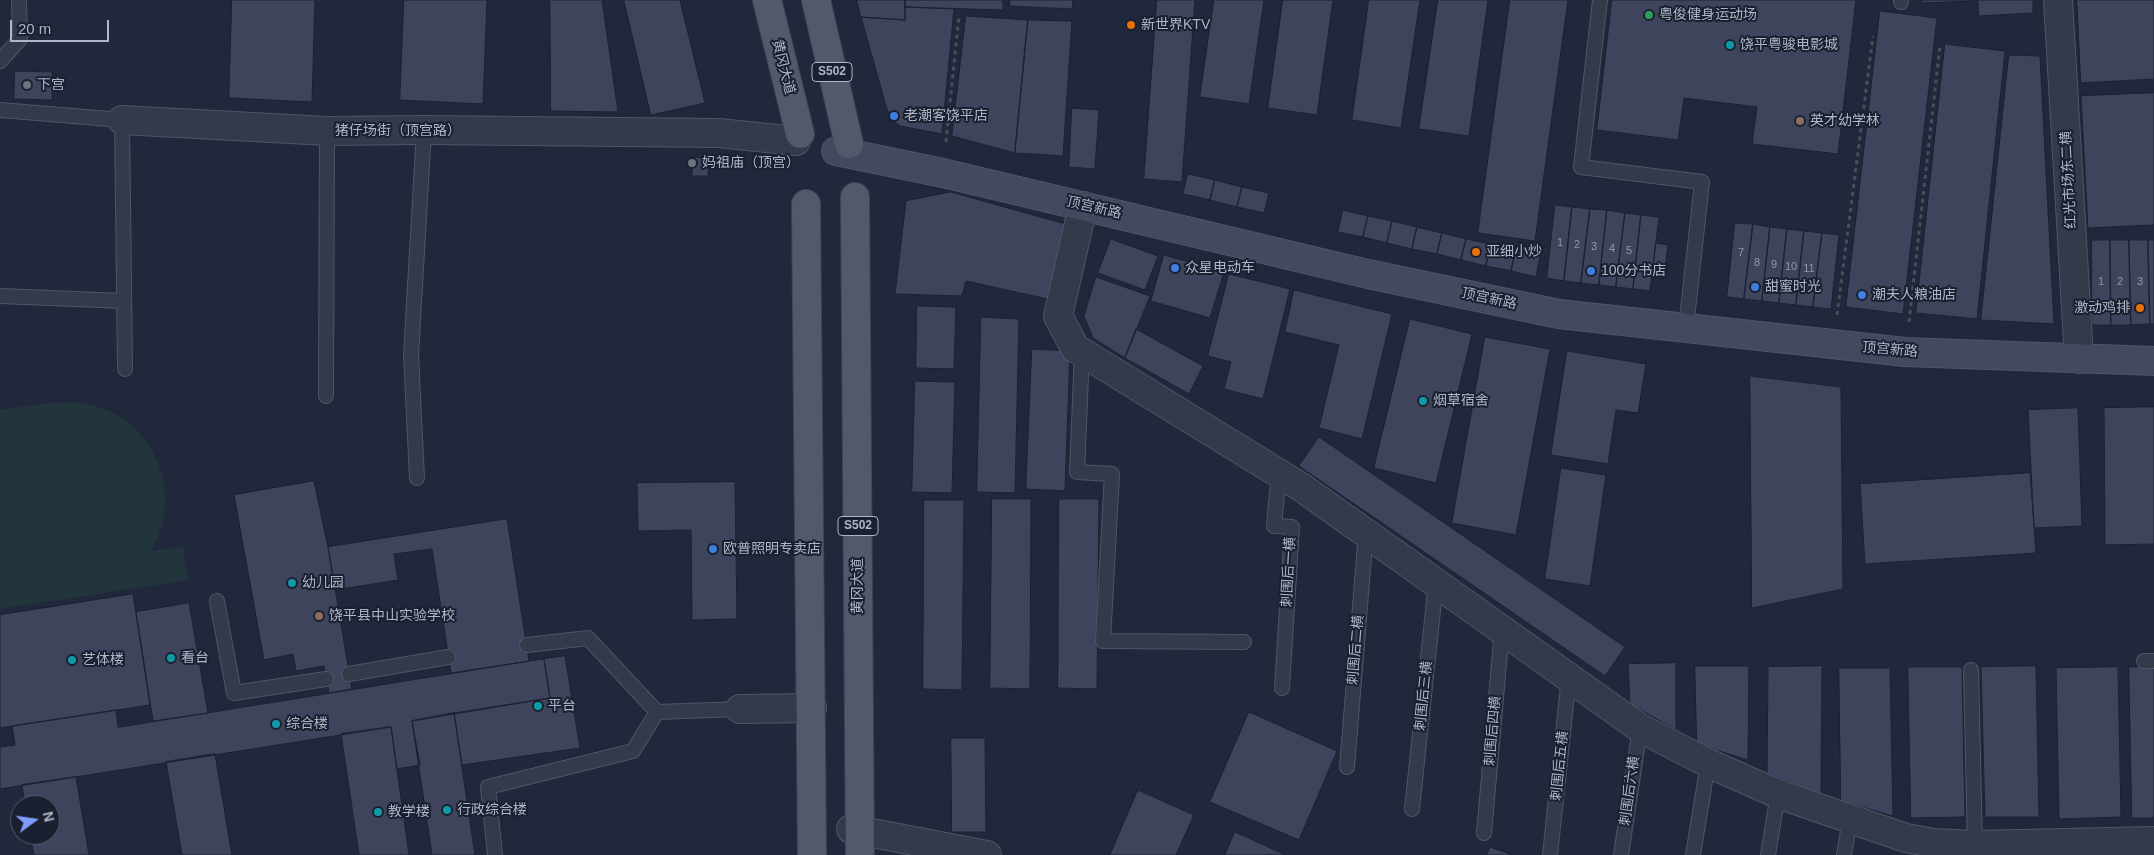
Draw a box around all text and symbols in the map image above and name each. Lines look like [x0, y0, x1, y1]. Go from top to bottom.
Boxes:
place label: 粤俊健身运动场 [1659, 7, 1757, 23]
marker: 粤俊健身运动场 [1643, 9, 1655, 21]
scale bar [12, 10, 111, 42]
place label: 新世界KTV [1141, 17, 1210, 33]
marker: 新世界KTV [1125, 19, 1137, 31]
text: 20 m [18, 20, 51, 37]
place label: 饶平粤骏电影城 [1740, 37, 1838, 53]
street label: 黄冈大道 [768, 38, 798, 96]
marker: 饶平粤骏电影城 [1724, 39, 1736, 51]
road number: S502 [812, 62, 852, 82]
place label: 下宫 [37, 77, 65, 93]
marker: 下宫 [21, 79, 33, 91]
place label: 老潮客饶平店 [904, 108, 988, 124]
marker: 老潮客饶平店 [888, 110, 900, 122]
place label: 英才幼学林 [1810, 113, 1880, 129]
marker: 英才幼学林 [1794, 115, 1806, 127]
street label: 猪仔场街（顶宫路） [335, 123, 461, 139]
street label: 红光市场东二横 [2058, 131, 2080, 229]
place label: 妈祖庙（顶宫） [702, 155, 800, 171]
marker: 妈祖庙（顶宫） [686, 157, 698, 169]
street label: 顶宫新路 [1065, 194, 1123, 222]
house number: 1 [1557, 236, 1563, 250]
house number: 2 [1574, 238, 1580, 252]
house number: 3 [1591, 240, 1597, 254]
house number: 4 [1609, 242, 1615, 256]
place label: 亚细小炒 [1486, 244, 1542, 260]
house number: 5 [1626, 244, 1632, 258]
marker: 亚细小炒 [1470, 246, 1482, 258]
house number: 7 [1738, 246, 1744, 260]
house number: 8 [1754, 256, 1760, 270]
house number: 9 [1771, 258, 1777, 272]
place label: 众星电动车 [1185, 260, 1255, 276]
house number: 10 [1785, 260, 1797, 274]
marker: 众星电动车 [1169, 262, 1181, 274]
house number: 11 [1803, 262, 1815, 276]
place label: 100分书店 [1601, 263, 1666, 279]
marker: 100分书店 [1585, 265, 1597, 277]
house number: 1 [2098, 275, 2104, 289]
house number: 2 [2117, 275, 2123, 289]
house number: 3 [2137, 275, 2143, 289]
place label: 甜蜜时光 [1765, 279, 1821, 295]
marker: 甜蜜时光 [1749, 281, 1761, 293]
street label: 顶宫新路 [1460, 285, 1518, 313]
place label: 潮夫人粮油店 [1872, 287, 1956, 303]
marker: 潮夫人粮油店 [1856, 289, 1868, 301]
place label: 激动鸡排 [2074, 300, 2130, 316]
marker: 激动鸡排 [2134, 302, 2146, 314]
street label: 顶宫新路 [1861, 339, 1919, 361]
place label: 烟草宿舍 [1433, 393, 1489, 409]
marker: 烟草宿舍 [1417, 395, 1429, 407]
road number: S502 [838, 516, 878, 536]
street label: 刺围后一横 [1279, 537, 1299, 607]
place label: 欧普照明专卖店 [723, 541, 821, 557]
marker: 欧普照明专卖店 [707, 543, 719, 555]
street label: 黄冈大道 [850, 558, 866, 614]
place label: 幼儿园 [302, 575, 344, 591]
marker: 幼儿园 [286, 577, 298, 589]
place label: 饶平县中山实验学校 [329, 608, 455, 624]
marker: 饶平县中山实验学校 [313, 610, 325, 622]
street label: 刺围后二横 [1345, 614, 1367, 686]
place label: 看台 [181, 650, 209, 666]
place label: 艺体楼 [82, 652, 124, 668]
marker: 看台 [165, 652, 177, 664]
marker: 艺体楼 [66, 654, 78, 666]
street label: 刺围后三横 [1412, 660, 1436, 732]
street label: 刺围后四横 [1482, 695, 1504, 767]
place label: 平台 [548, 698, 576, 714]
marker: 平台 [532, 700, 544, 712]
place label: 综合楼 [286, 716, 328, 732]
marker: 综合楼 [270, 718, 282, 730]
street label: 刺围后五横 [1548, 730, 1572, 802]
street label: 刺围后六横 [1617, 755, 1643, 827]
north arrow [10, 795, 60, 845]
place label: 行政综合楼 [457, 802, 527, 818]
place label: 教学楼 [388, 804, 430, 820]
marker: 行政综合楼 [441, 804, 453, 816]
marker: 教学楼 [372, 806, 384, 818]
text: N [40, 810, 58, 823]

